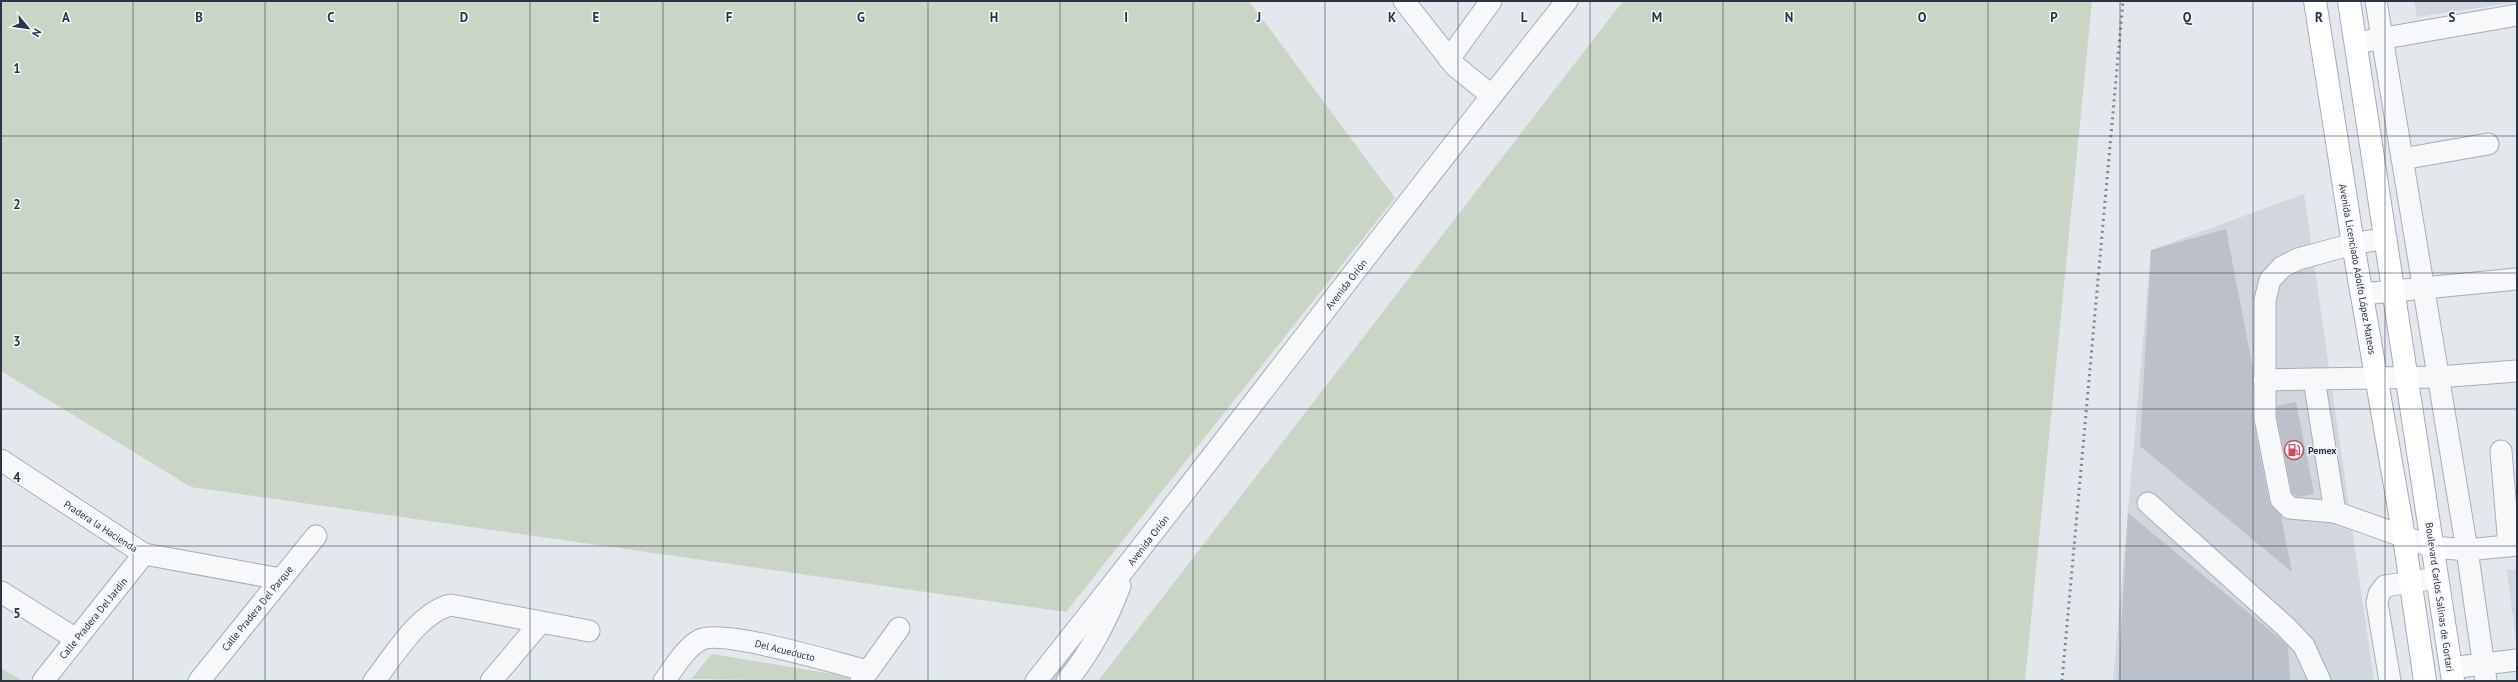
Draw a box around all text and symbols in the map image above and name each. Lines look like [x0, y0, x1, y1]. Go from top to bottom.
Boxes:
north arrow [8, 8, 48, 48]
text: A [62, 9, 70, 26]
text: B [195, 9, 203, 26]
text: C [327, 9, 335, 26]
text: D [460, 9, 468, 26]
text: E [593, 9, 600, 26]
text: F [726, 9, 733, 26]
text: G [857, 9, 865, 26]
text: H [990, 9, 998, 26]
text: I [1124, 9, 1128, 26]
text: J [1256, 9, 1261, 26]
text: K [1388, 9, 1396, 26]
text: L [1521, 9, 1528, 26]
text: M [1652, 9, 1662, 26]
text: N [1785, 9, 1793, 26]
text: O [1918, 9, 1927, 26]
text: P [2050, 9, 2058, 26]
text: Q [2183, 9, 2193, 26]
text: R [2315, 9, 2323, 26]
text: S [2449, 9, 2456, 26]
text: N [29, 26, 45, 39]
text: 1 [13, 60, 21, 77]
street label: Avenida Licenciado Adolfo López Mateos [2336, 183, 2379, 355]
text: 2 [13, 196, 21, 213]
street label: Avenida Orión [1323, 257, 1370, 312]
text: 3 [13, 333, 21, 350]
fuel station icon: Pemex [2283, 439, 2305, 461]
place label: Pemex [2308, 444, 2337, 457]
text: 4 [13, 469, 21, 486]
street label: Pradera la Hacienda [61, 498, 140, 555]
street label: Avenida Orión [1125, 513, 1172, 568]
street label: Boulevard Carlos Salinas de Gortari [2423, 522, 2456, 673]
street label: Calle Pradera Del Parque [219, 563, 296, 654]
street label: Calle Pradera Del Jardín [56, 575, 130, 662]
text: 5 [13, 605, 21, 622]
street label: Del Acueducto [753, 637, 816, 664]

